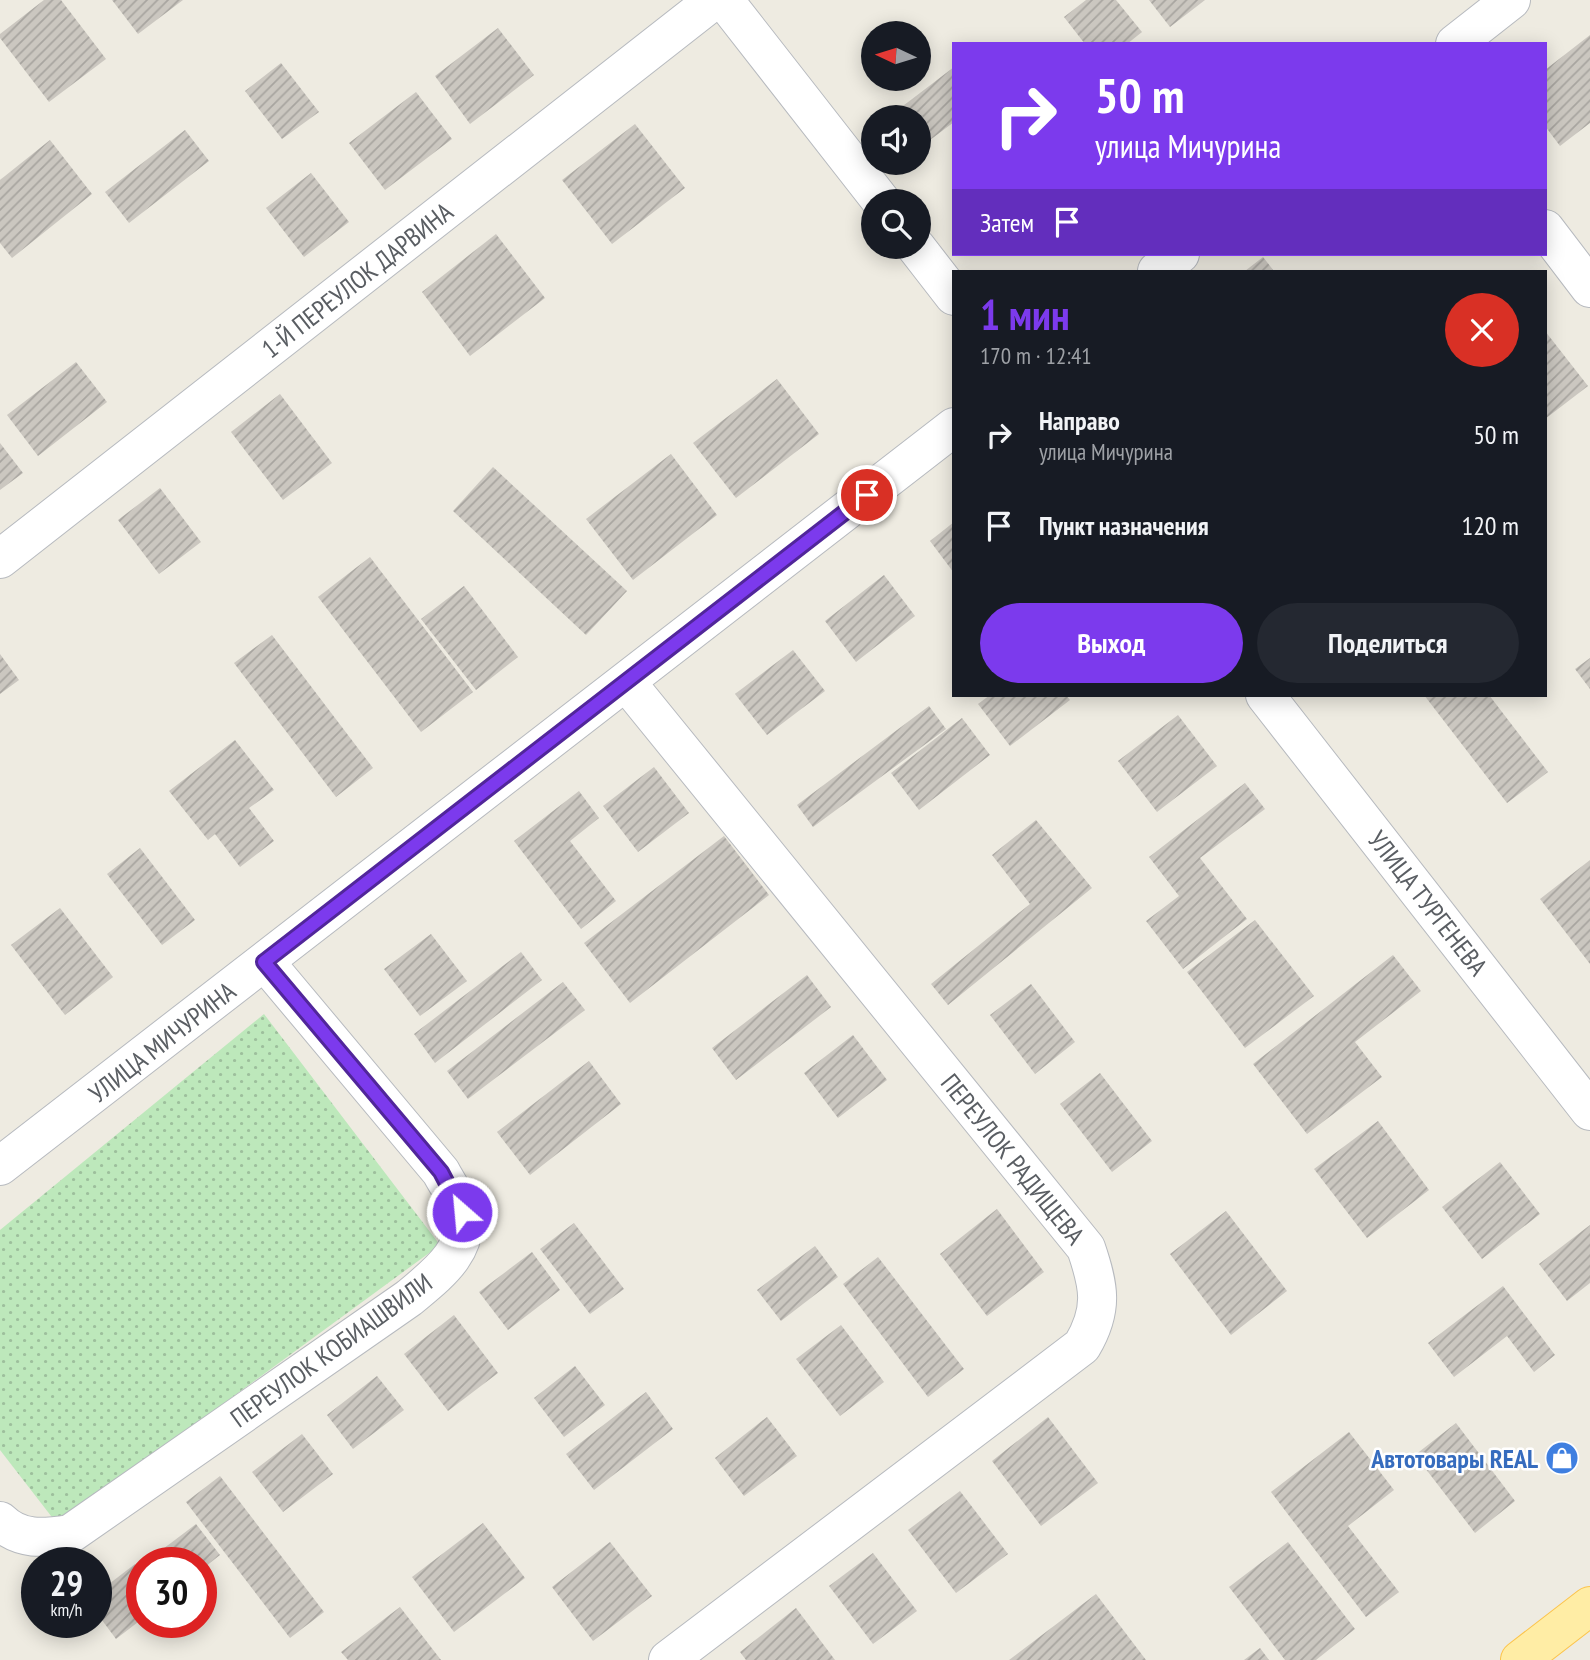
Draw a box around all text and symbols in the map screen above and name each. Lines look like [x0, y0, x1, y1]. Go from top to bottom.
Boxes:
north arrow [861, 21, 931, 91]
map controls [861, 21, 931, 259]
text: 50 m [1095, 63, 1184, 127]
icon: right [980, 70, 1071, 161]
button: sound [861, 105, 931, 175]
text: улица Мичурина [1095, 125, 1281, 167]
button: search [861, 189, 931, 259]
street label: 1-Й ПЕРЕУЛОК ДАРВИНА [255, 195, 460, 365]
icon: arrive [1048, 203, 1086, 241]
text: Затем [980, 206, 1034, 239]
text: 1 мин [980, 287, 1070, 342]
button: close [1445, 293, 1519, 367]
text: 170 m · 12:41 [980, 341, 1092, 370]
text: Направо [1039, 404, 1120, 437]
icon: right [980, 416, 1018, 454]
text: 50 m [1473, 418, 1519, 451]
text: улица Мичурина [1039, 437, 1173, 466]
pin [837, 465, 897, 525]
icon: arrive [848, 476, 886, 514]
icon: arrive [980, 507, 1018, 545]
text: Пункт назначения [1039, 509, 1209, 542]
text: 120 m [1461, 509, 1519, 542]
button: Выход [980, 603, 1243, 683]
button: Поделиться [1257, 603, 1519, 683]
street label: УЛИЦА ТУРГЕНЕВА [1361, 824, 1495, 982]
street label: УЛИЦА МИЧУРИНА [82, 974, 242, 1110]
street label: ПЕРЕУЛОК РАДИЩЕВА [934, 1067, 1092, 1252]
position arrow [425, 1175, 499, 1249]
street label: ПЕРЕУЛОК КОБИАШВИЛИ [224, 1266, 438, 1434]
shop icon: Автотовары REAL [1543, 1439, 1581, 1477]
place label: Автотовары REAL [1370, 1442, 1538, 1475]
speed limit sign: 30 [126, 1547, 217, 1638]
text: 29 [50, 1560, 83, 1606]
text: km/h [51, 1598, 82, 1621]

